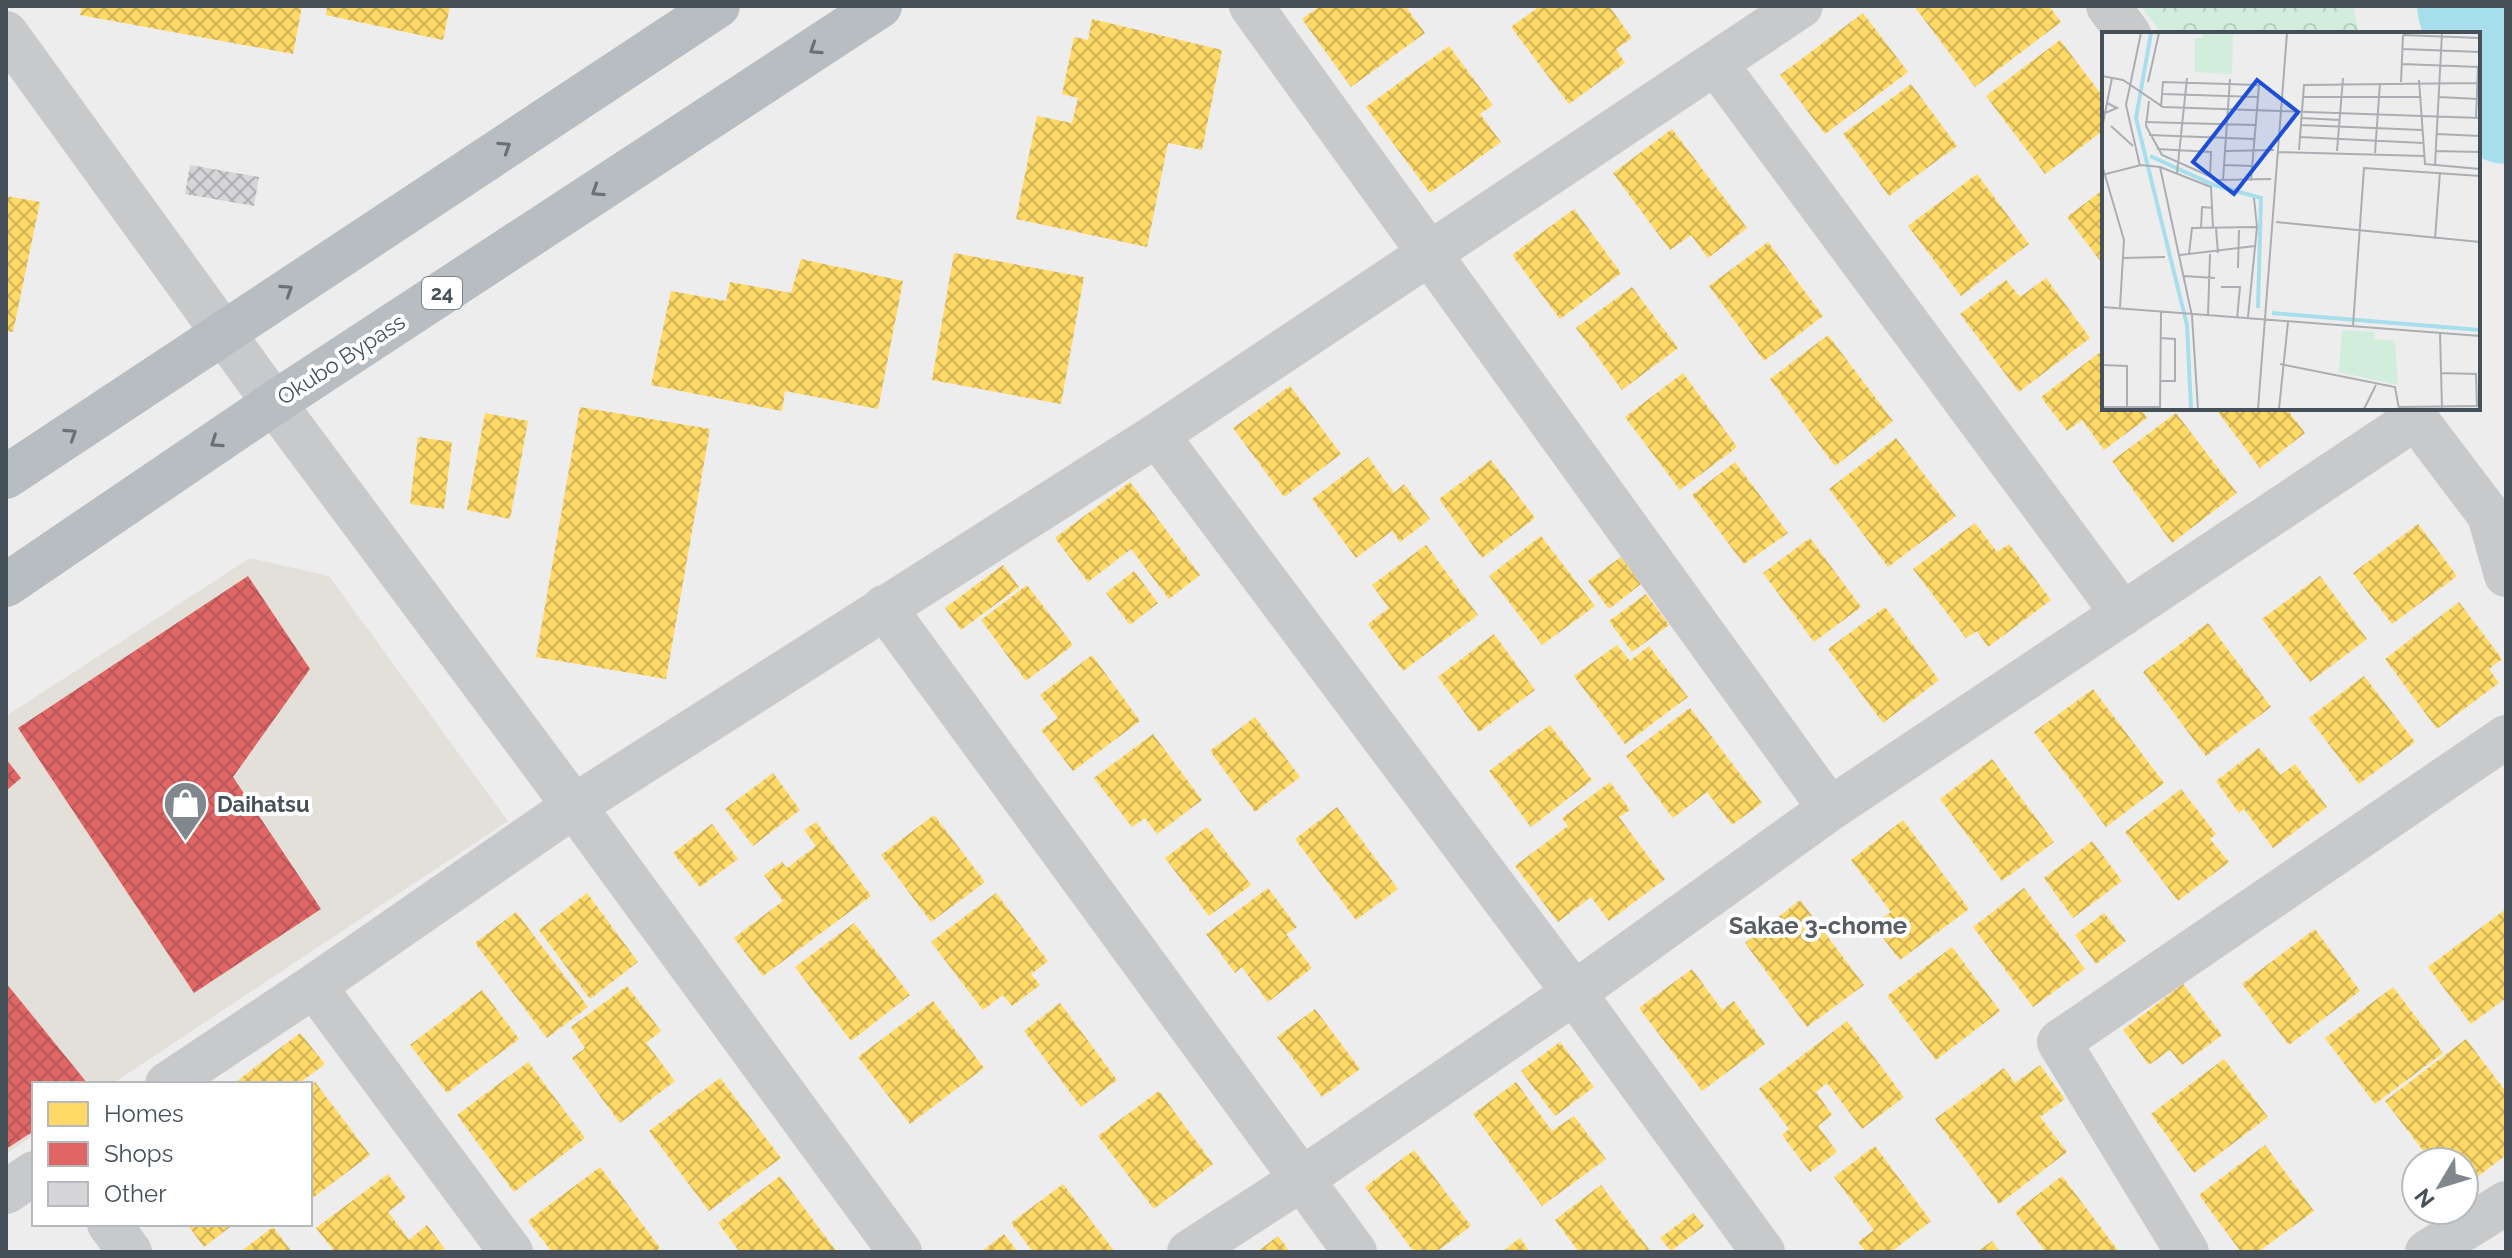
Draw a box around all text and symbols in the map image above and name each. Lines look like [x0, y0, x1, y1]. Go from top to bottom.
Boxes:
inset map [2102, 32, 2480, 410]
one-way arrow [809, 39, 823, 54]
one-way arrow [496, 142, 510, 157]
one-way arrow [592, 182, 606, 197]
road number: 24 [422, 277, 462, 309]
one-way arrow [279, 285, 293, 300]
street label: Okubo Bypass [272, 308, 410, 410]
one-way arrow [62, 429, 77, 444]
one-way arrow [211, 432, 225, 447]
shop icon: Daihatsu [162, 780, 210, 843]
place label: Daihatsu [217, 791, 310, 817]
district label: Sakae 3-chome [1729, 911, 1907, 940]
legend [32, 1082, 312, 1226]
text: Homes [104, 1099, 184, 1128]
text: Shops [104, 1139, 173, 1168]
north arrow [2400, 1146, 2480, 1226]
text: Other [104, 1179, 167, 1208]
text: N [2409, 1184, 2440, 1213]

